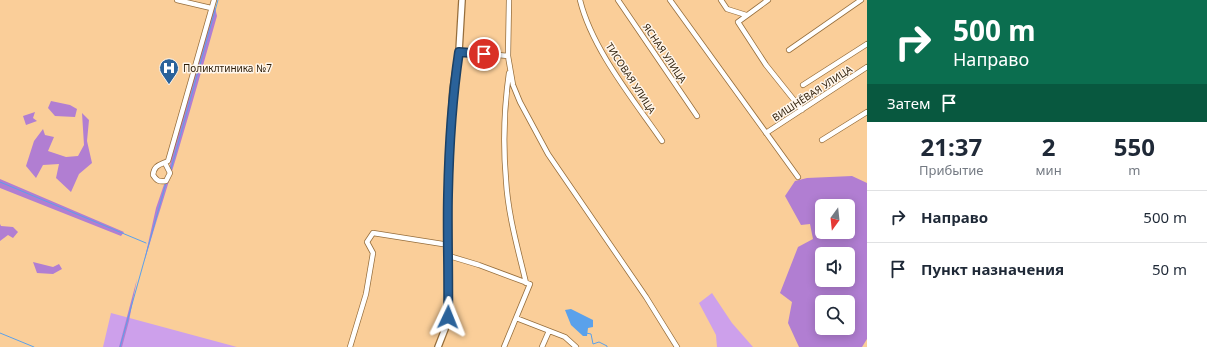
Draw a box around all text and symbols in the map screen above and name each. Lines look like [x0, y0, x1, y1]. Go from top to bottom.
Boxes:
text: 500 m [953, 11, 1036, 49]
icon: right [887, 16, 939, 68]
street label: ЯСНАЯ УЛИЦА [640, 20, 690, 86]
pin [467, 37, 501, 71]
street label: ТИСОВАЯ УЛИЦА [603, 40, 660, 117]
icon: arrive [473, 43, 495, 65]
text: Направо [953, 47, 1029, 71]
hospital icon: Поликлтиника №7 [158, 57, 180, 85]
place label: Поликлтиника №7 [183, 61, 272, 75]
street label: ВИШНЁВАЯ УЛИЦА [769, 62, 855, 124]
icon: arrive [938, 92, 960, 114]
text: Затем [887, 93, 930, 113]
text: 21:37 [920, 130, 982, 163]
text: 2 [1042, 130, 1055, 163]
text: 550 [1114, 130, 1155, 163]
text: Прибытие [919, 161, 984, 179]
text: мин [1036, 161, 1062, 179]
text: m [1128, 161, 1140, 179]
north arrow [815, 199, 855, 239]
map controls [815, 199, 855, 335]
icon: right [887, 206, 909, 228]
text: Направо [921, 207, 988, 227]
text: 500 m [1143, 207, 1187, 227]
button: sound [815, 247, 855, 287]
icon: arrive [887, 258, 909, 280]
text: Пункт назначения [921, 259, 1064, 279]
text: 50 m [1152, 259, 1187, 279]
button: search [815, 295, 855, 335]
position arrow [427, 296, 469, 338]

